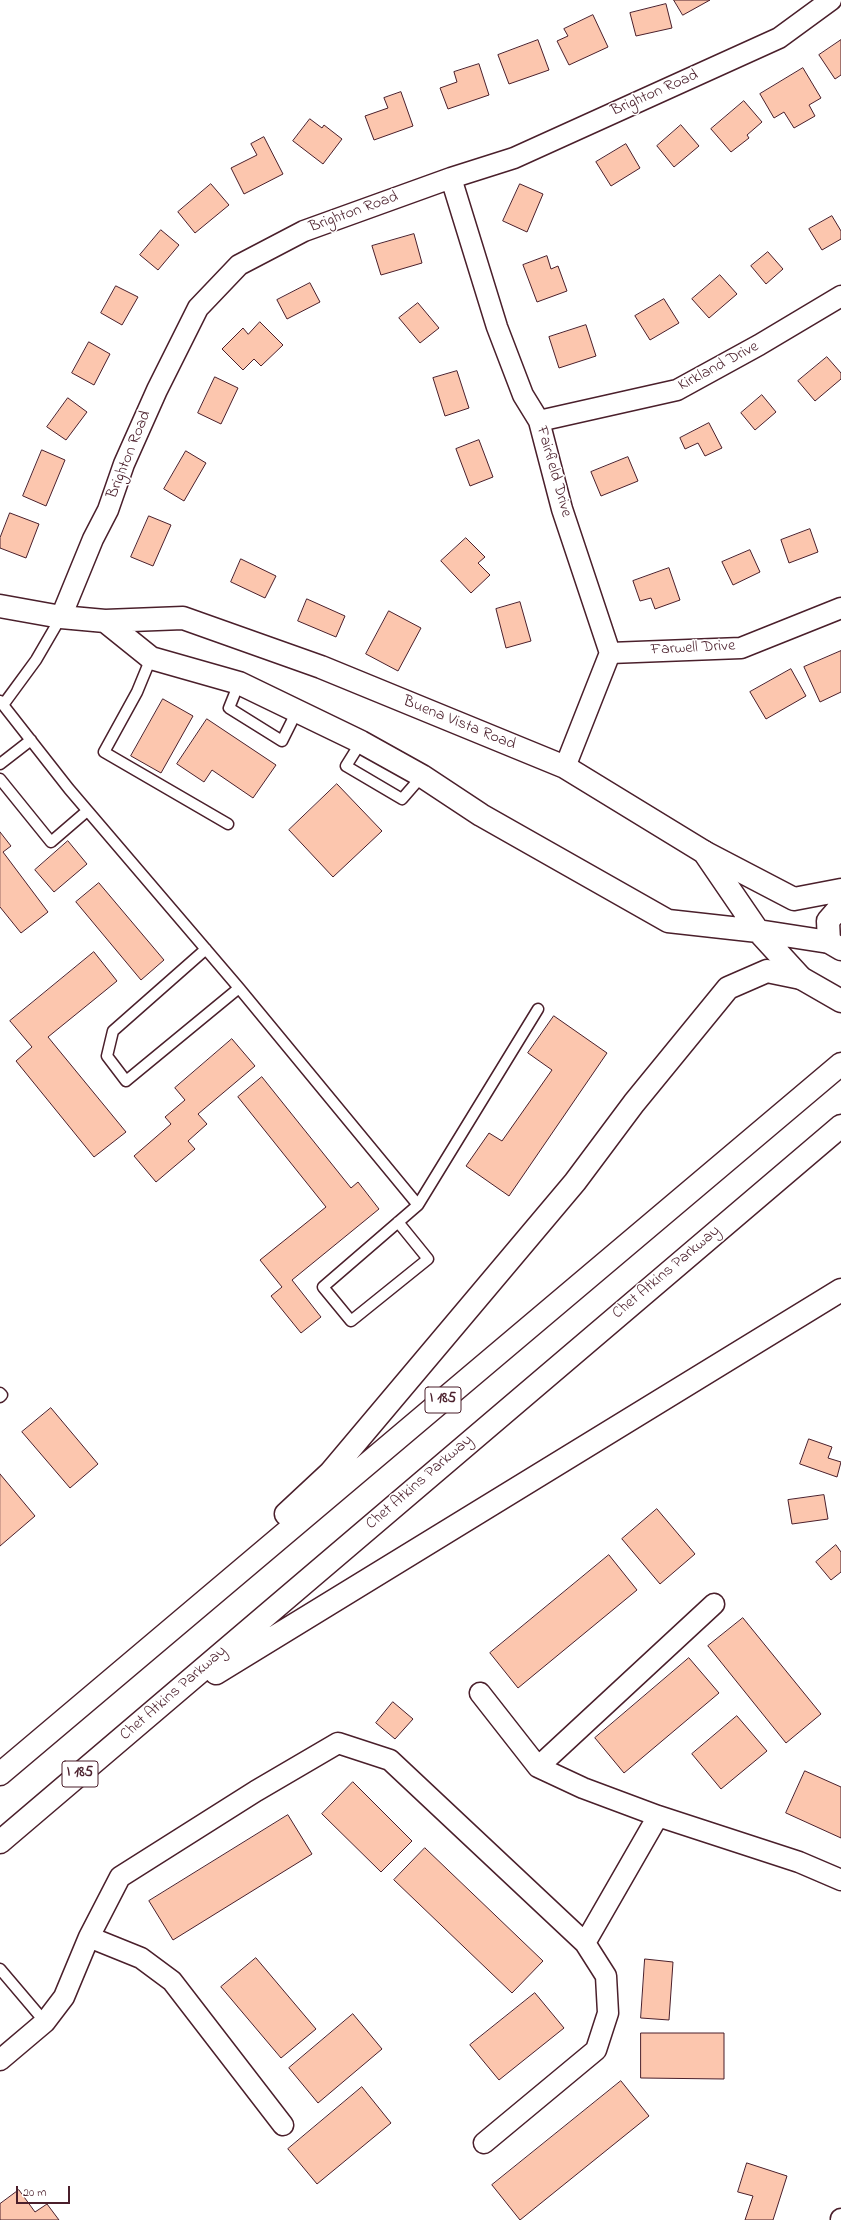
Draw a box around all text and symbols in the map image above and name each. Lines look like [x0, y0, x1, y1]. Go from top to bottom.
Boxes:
street label: Brighton Road [609, 66, 701, 122]
street label: Brighton Road [307, 188, 401, 238]
street label: Kirkland Drive [676, 338, 762, 396]
street label: Brighton Road [104, 408, 156, 502]
street label: Fairfield Drive [531, 424, 575, 520]
street label: Farwell Drive [650, 637, 736, 661]
street label: Buena Vista Road [400, 693, 518, 755]
street label: Chet Atkins Parkway [609, 1222, 725, 1324]
road number: I 185 [425, 1387, 461, 1413]
street label: Chet Atkins Parkway [363, 1431, 477, 1535]
street label: Chet Atkins Parkway [117, 1642, 231, 1746]
road number: I 185 [62, 1761, 98, 1787]
scale bar [18, 2178, 72, 2204]
text: 20 m [23, 2184, 46, 2202]

